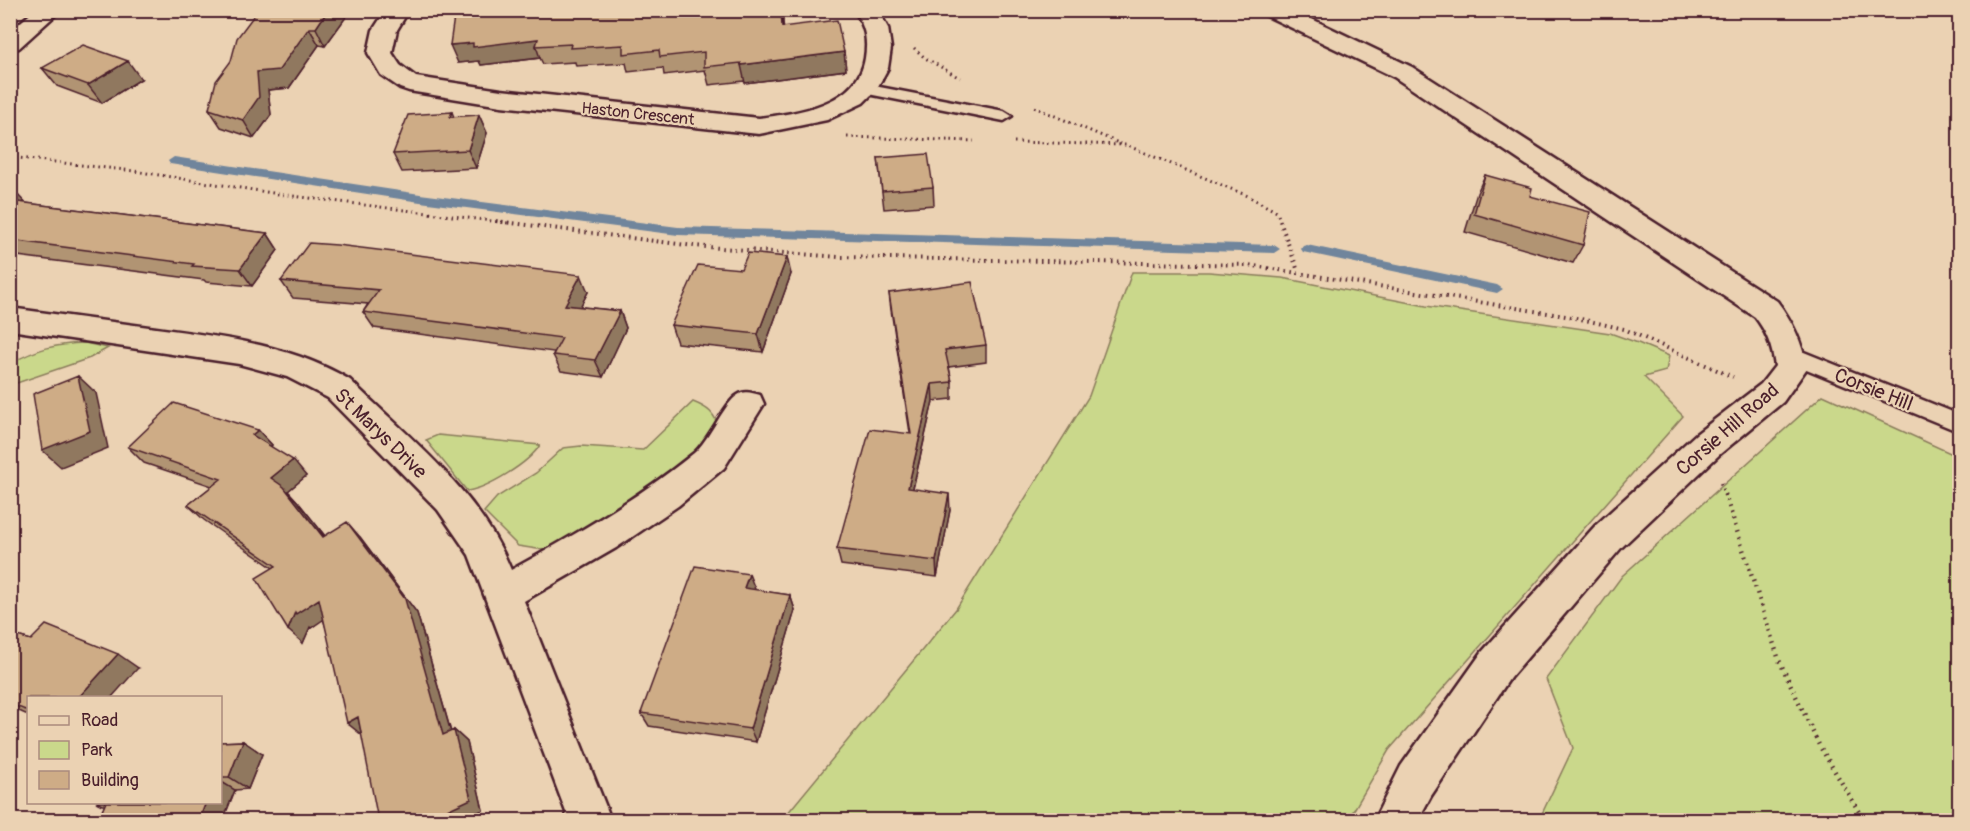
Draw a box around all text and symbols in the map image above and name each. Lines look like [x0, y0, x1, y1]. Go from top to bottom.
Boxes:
street label: Haston Crescent [580, 98, 696, 130]
street label: Corsie Hill [1831, 362, 1917, 417]
street label: Corsie Hill Road [1671, 378, 1784, 481]
street label: St Marys Drive [329, 383, 432, 484]
legend [27, 696, 222, 804]
text: Road [81, 709, 118, 732]
text: Park [81, 739, 113, 762]
text: Building [81, 769, 139, 792]

